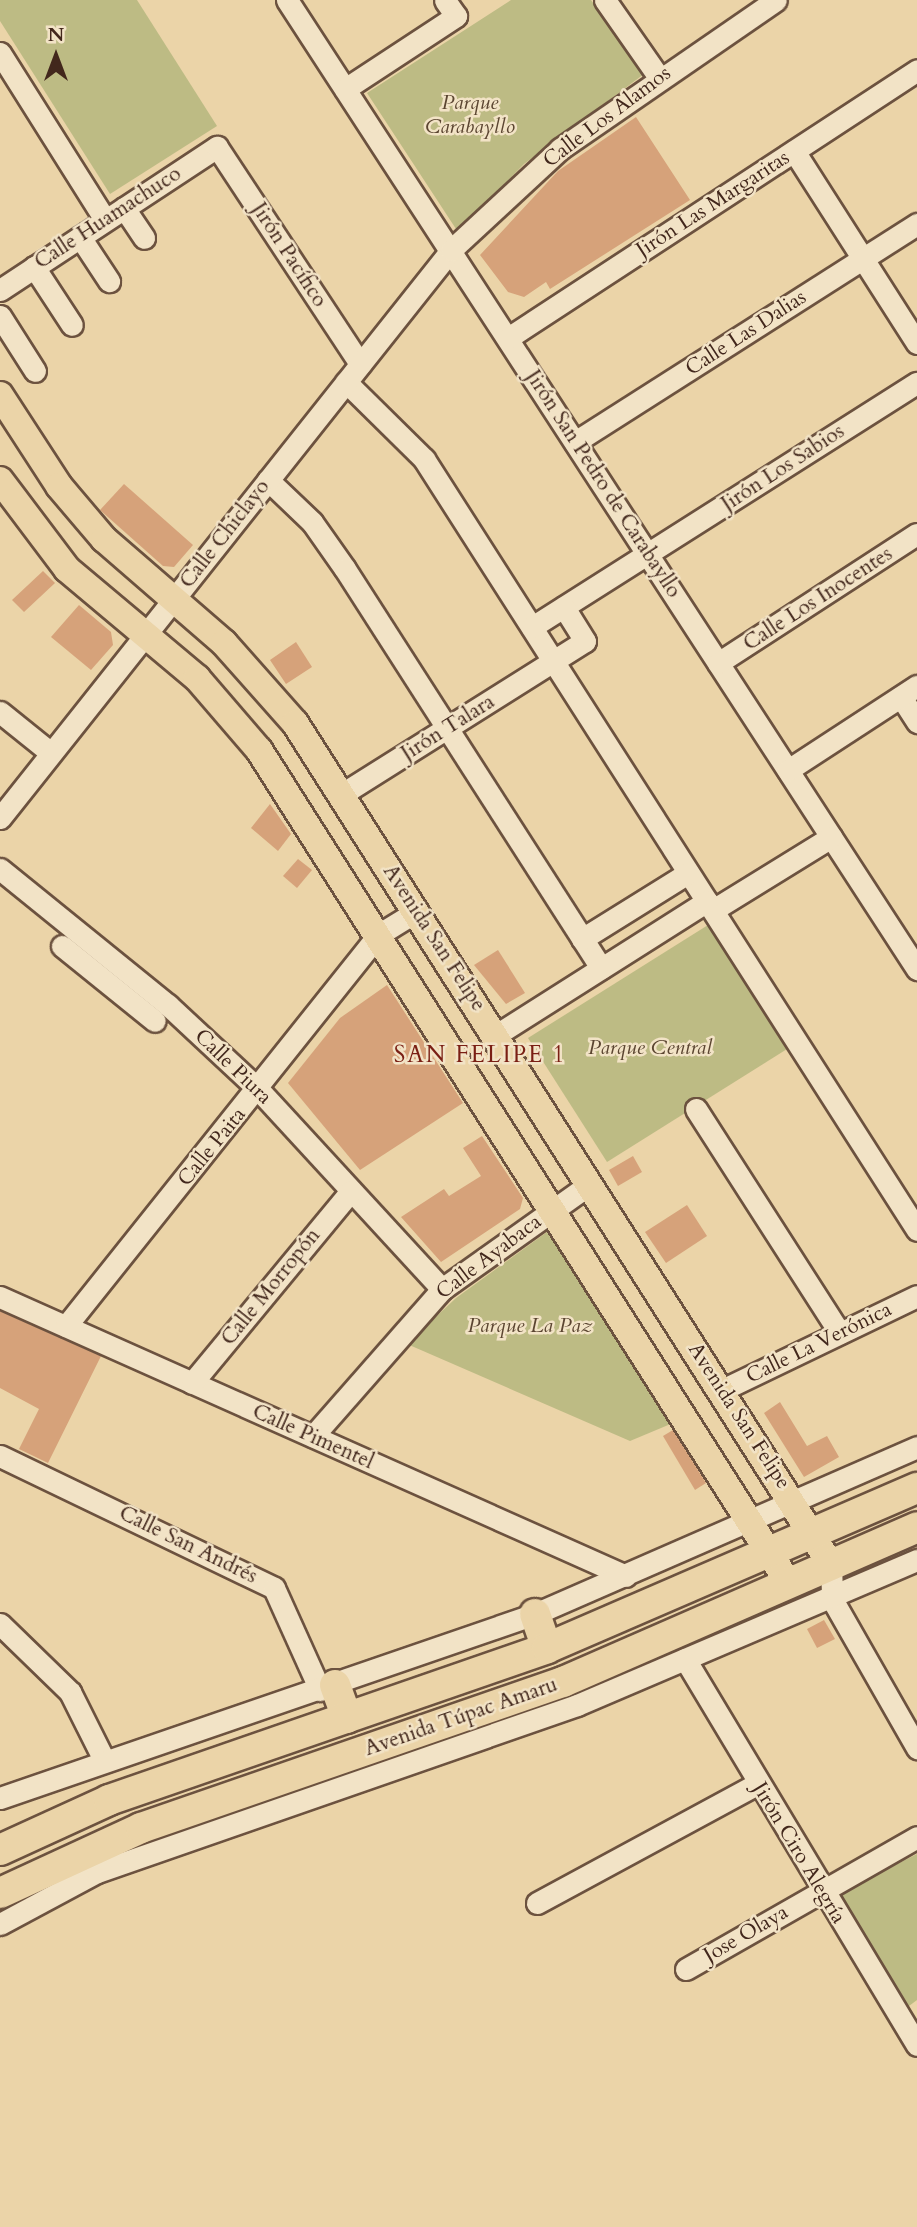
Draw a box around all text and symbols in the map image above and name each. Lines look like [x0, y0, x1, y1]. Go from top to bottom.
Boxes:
north arrow [21, 21, 91, 91]
text: N [48, 22, 64, 48]
street label: Calle Los Alamos [538, 61, 676, 173]
park label: Parque Carabayllo [425, 90, 515, 140]
street label: Jirón Las Margaritas [632, 145, 794, 263]
street label: Calle Huamachuco [30, 161, 186, 275]
street label: Jirón Pacífico [246, 198, 332, 312]
street label: Calle Las Dalias [681, 285, 811, 381]
street label: Jirón San Pedro de Carabayllo [520, 365, 686, 603]
street label: Jirón Los Sabios [717, 419, 849, 517]
street label: Calle Chiclayo [175, 475, 275, 593]
street label: Calle Los Inocentes [739, 541, 897, 657]
street label: Jirón Talara [397, 689, 499, 767]
street label: Avenida San Felipe [377, 860, 491, 1016]
street label: Calle Piura [189, 1024, 277, 1110]
park label: Parque Central [588, 1035, 712, 1061]
district label: SAN FELIPE 1 [395, 1041, 565, 1069]
street label: Calle Paita [173, 1103, 251, 1191]
street label: Calle Ayabaca [431, 1209, 547, 1305]
street label: Calle Morropón [216, 1223, 326, 1351]
street label: Calle La Verónica [742, 1297, 896, 1389]
park label: Parque La Paz [468, 1313, 592, 1339]
street label: Avenida San Felipe [682, 1338, 796, 1494]
street label: Calle Pimentel [248, 1399, 378, 1475]
street label: Calle San Andrés [115, 1501, 261, 1589]
street label: Avenida Túpac Amaru [361, 1672, 561, 1762]
street label: Jirón Ciro Alegría [747, 1778, 851, 1928]
street label: Jose Olaya [699, 1900, 793, 1968]

